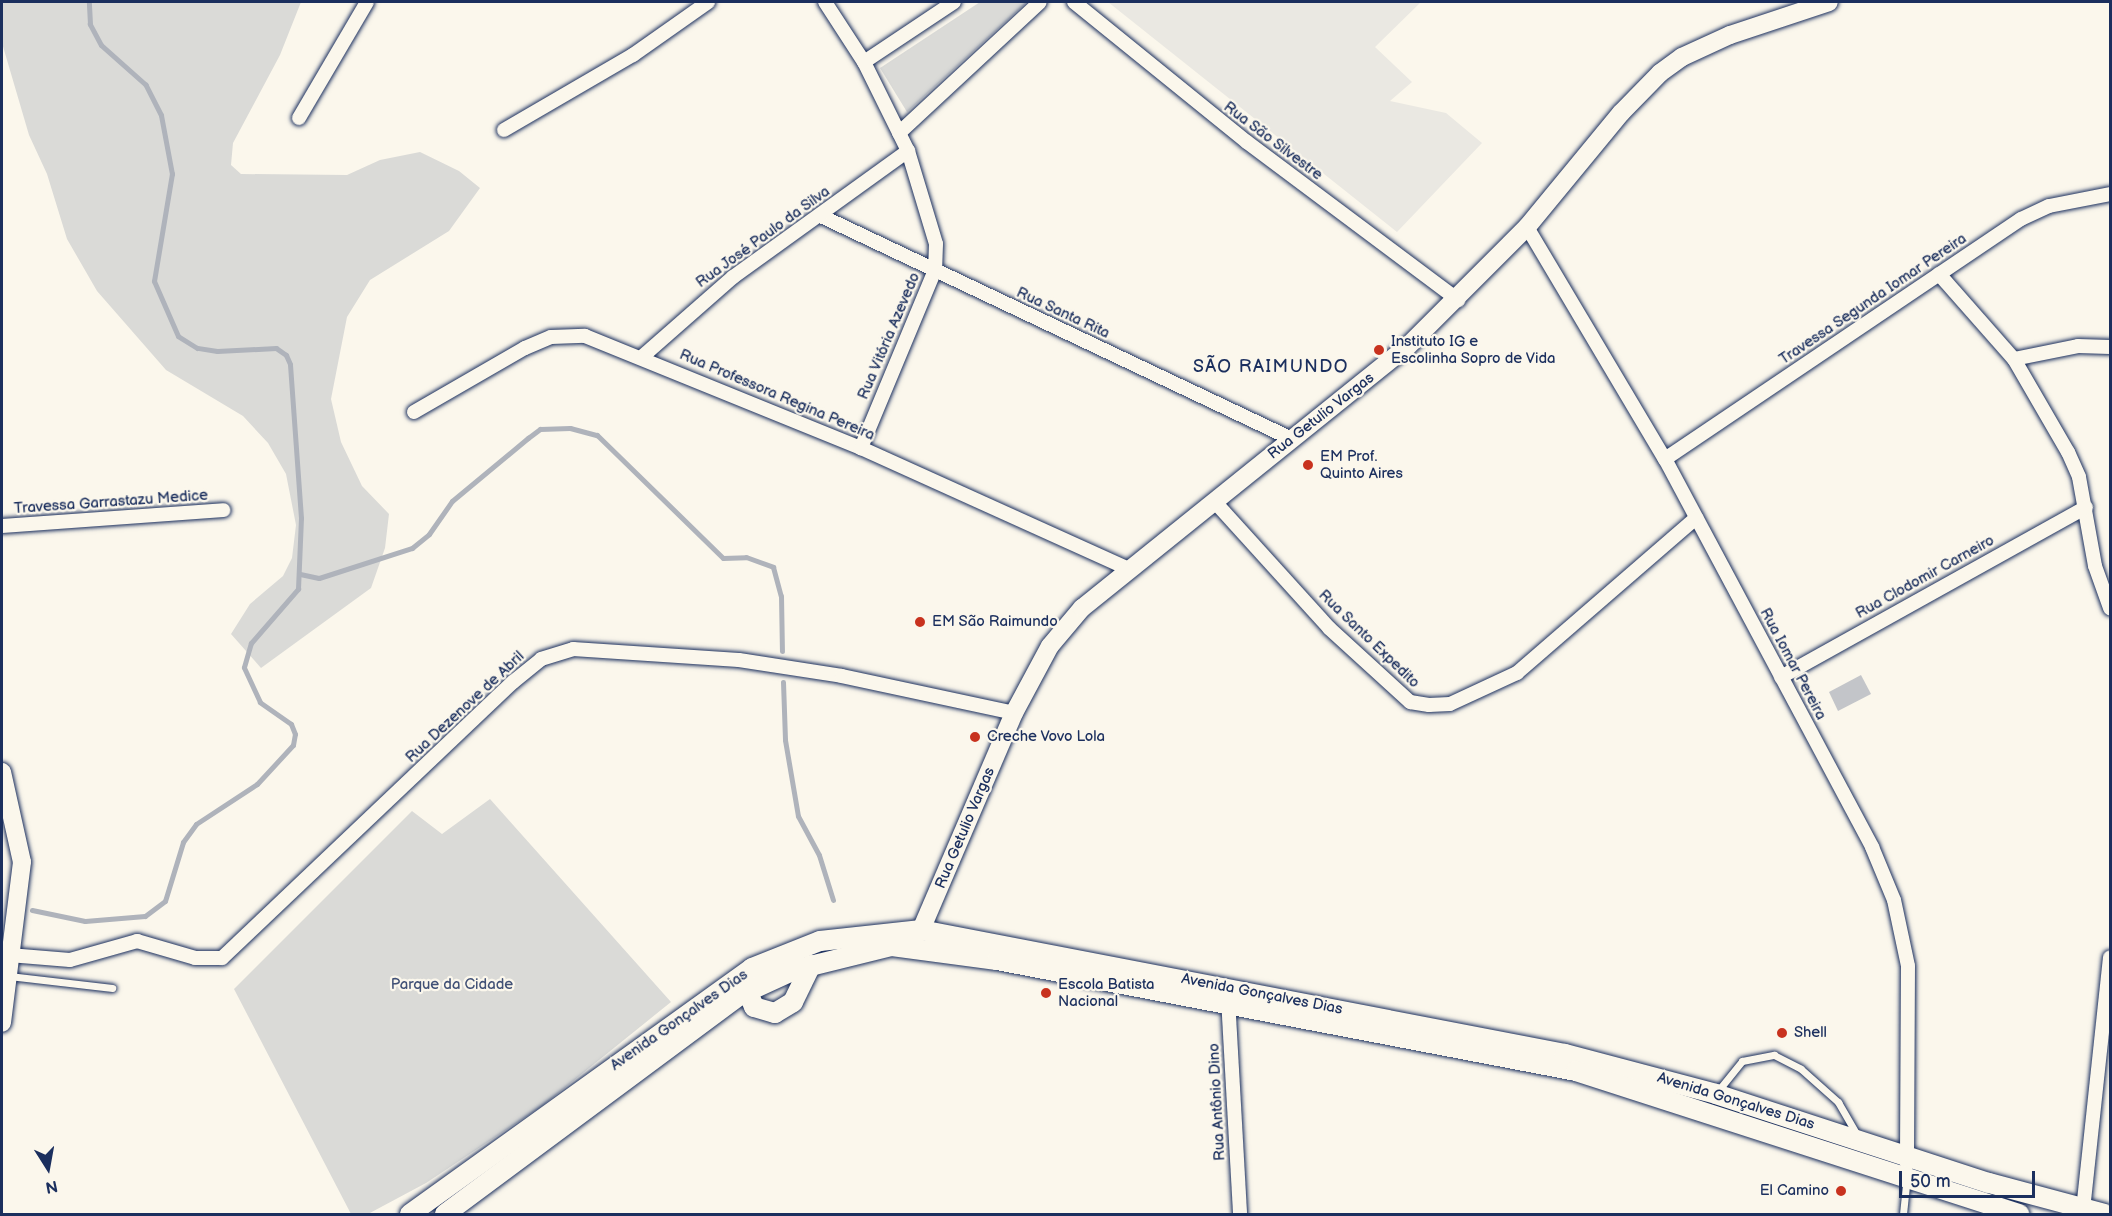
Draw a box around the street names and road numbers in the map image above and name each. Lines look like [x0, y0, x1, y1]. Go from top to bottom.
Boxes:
street label: Rua São Silvestre [1220, 98, 1326, 184]
street label: Rua José Paulo da Silva [692, 182, 834, 292]
street label: Travessa Segunda Iomar Pereira [1776, 229, 1970, 369]
street label: Rua Vitória Azevedo [854, 270, 924, 402]
street label: Rua Santa Rita [1013, 283, 1113, 343]
street label: Rua Professora Regina Pereira [677, 346, 877, 444]
street label: Rua Getulio Vargas [1264, 369, 1378, 463]
street label: Travessa Garrastazu Medice [13, 486, 209, 518]
street label: Rua Clodomir Carneiro [1853, 531, 1997, 623]
street label: Rua Santo Expedito [1315, 586, 1423, 692]
street label: Rua Iomar Pereira [1756, 605, 1830, 723]
street label: Rua Dezenove de Abril [402, 647, 528, 767]
street label: Rua Getulio Vargas [931, 765, 999, 891]
street label: Avenida Gonçalves Dias [607, 966, 751, 1074]
street label: Avenida Gonçalves Dias [1180, 970, 1344, 1018]
street label: Rua Antônio Dino [1205, 1043, 1229, 1161]
street label: Avenida Gonçalves Dias [1655, 1068, 1817, 1134]

